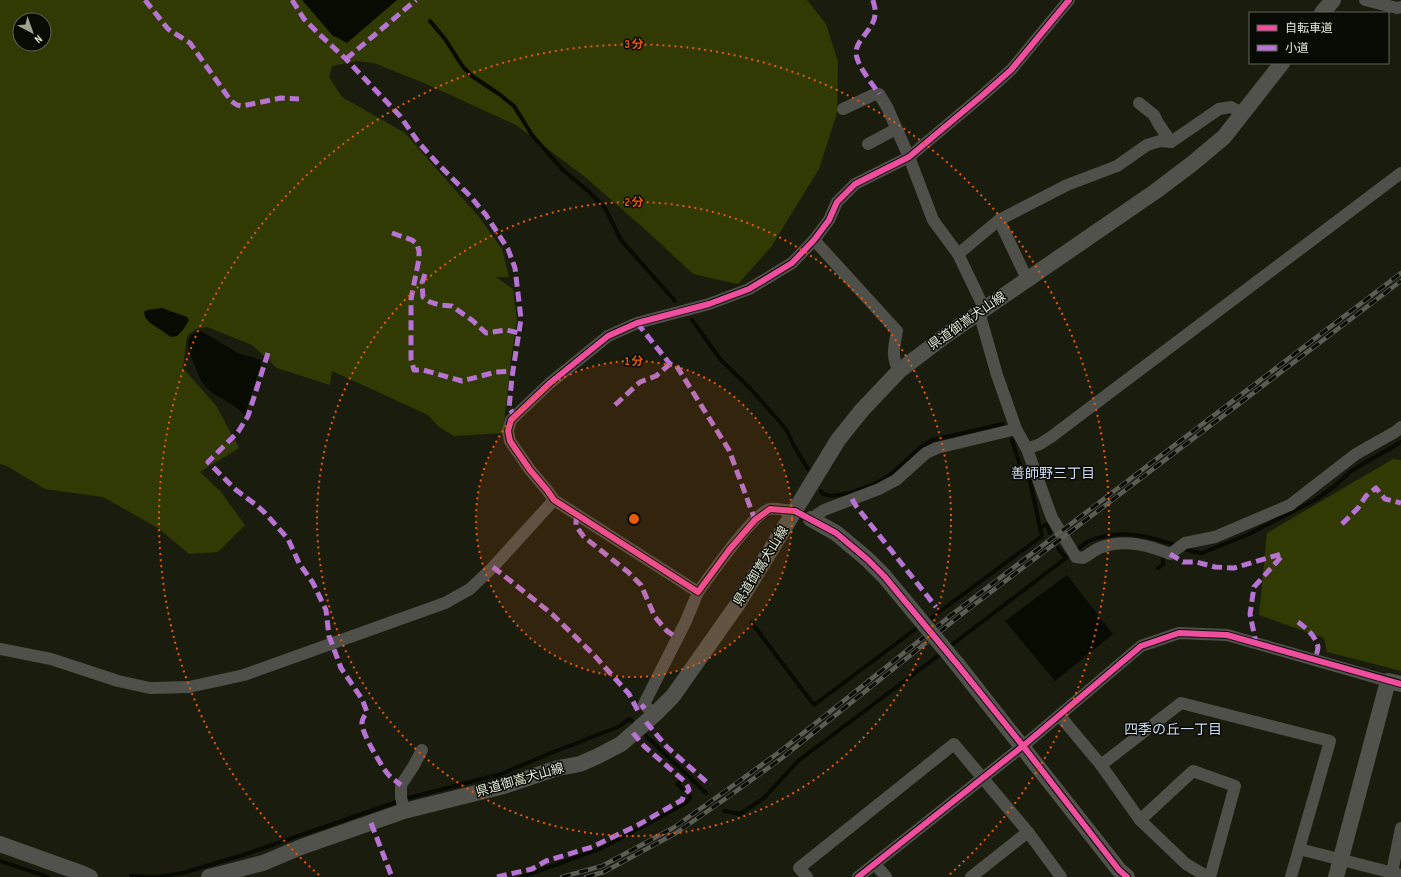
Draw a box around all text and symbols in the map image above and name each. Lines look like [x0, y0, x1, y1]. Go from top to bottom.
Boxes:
north arrow [12, 12, 52, 52]
legend [1249, 12, 1389, 64]
text: 自転車道 [1285, 21, 1333, 36]
text: N [32, 32, 45, 46]
text: 3 分 [624, 37, 644, 52]
text: 小道 [1285, 41, 1309, 56]
text: 2 分 [624, 195, 644, 210]
street label: 県道御嵩犬山線 [925, 288, 1009, 354]
text: 1 分 [625, 354, 643, 369]
district label: 善師野三丁目 [1011, 465, 1095, 482]
centre of rings [627, 512, 641, 526]
street label: 県道御嵩犬山線 [730, 523, 792, 609]
district label: 四季の丘一丁目 [1124, 721, 1222, 738]
street label: 県道御嵩犬山線 [474, 760, 566, 800]

